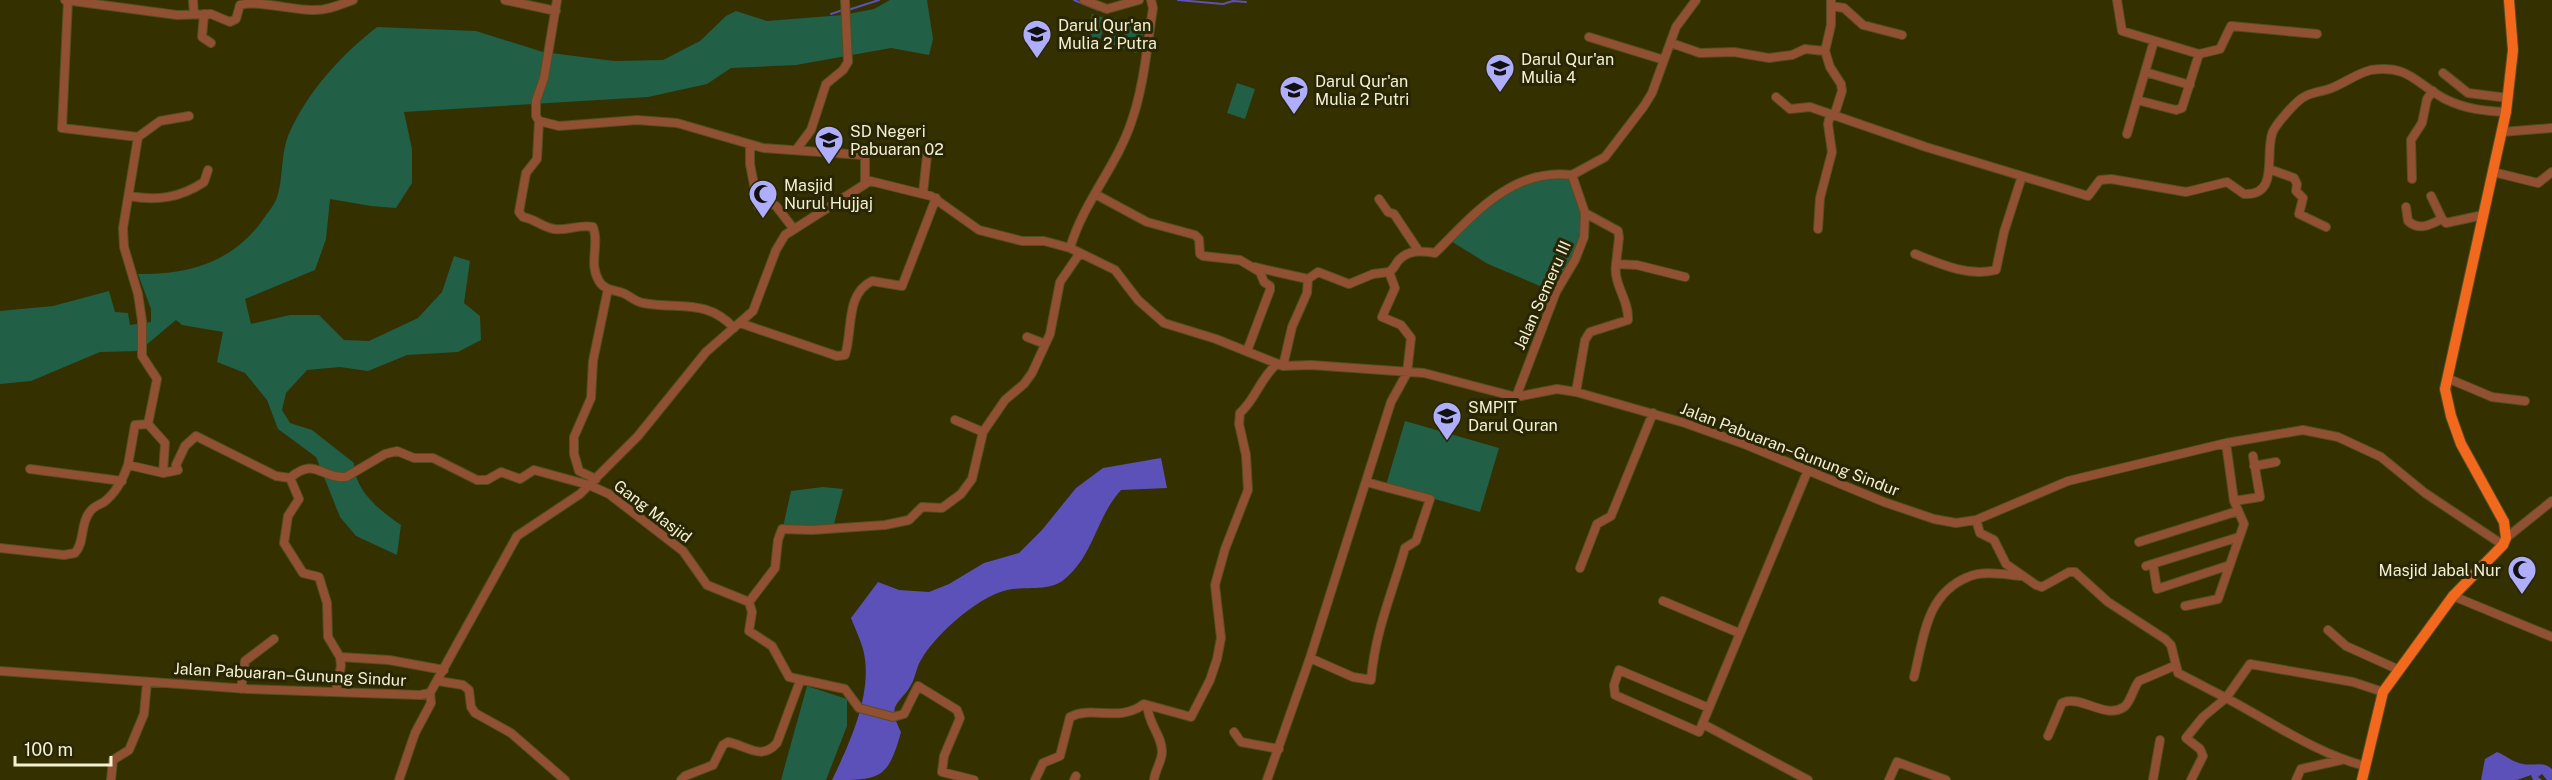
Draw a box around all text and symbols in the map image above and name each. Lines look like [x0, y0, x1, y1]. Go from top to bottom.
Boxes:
place label: Darul Qur'an Mulia 2 Putra [1058, 16, 1157, 53]
school or university icon: Darul Qur'an Mulia 2 Putra [1021, 18, 1053, 60]
place label: Darul Qur'an Mulia 4 [1521, 50, 1614, 87]
school or university icon: Darul Qur'an Mulia 4 [1484, 52, 1516, 94]
place label: Darul Qur'an Mulia 2 Putri [1315, 72, 1409, 109]
school or university icon: Darul Qur'an Mulia 2 Putri [1278, 74, 1310, 116]
place label: SD Negeri Pabuaran 02 [850, 122, 944, 159]
school or university icon: SD Negeri Pabuaran 02 [813, 124, 845, 166]
place label: Masjid Nurul Hujjaj [784, 176, 873, 213]
mosque icon: Masjid Nurul Hujjaj [747, 178, 779, 220]
street label: Jalan Semeru III [1510, 238, 1575, 353]
place label: SMPIT Darul Quran [1468, 398, 1558, 435]
street label: Jalan Pabuaran–Gunung Sindur [1678, 399, 1902, 500]
school or university icon: SMPIT Darul Quran [1431, 400, 1463, 442]
street label: Gang Masjid [610, 476, 695, 547]
mosque icon: Masjid Jabal Nur [2506, 554, 2538, 596]
place label: Masjid Jabal Nur [2379, 561, 2501, 580]
street label: Jalan Pabuaran–Gunung Sindur [173, 659, 407, 690]
scale bar [15, 729, 111, 767]
text: 100 m [24, 739, 73, 760]

